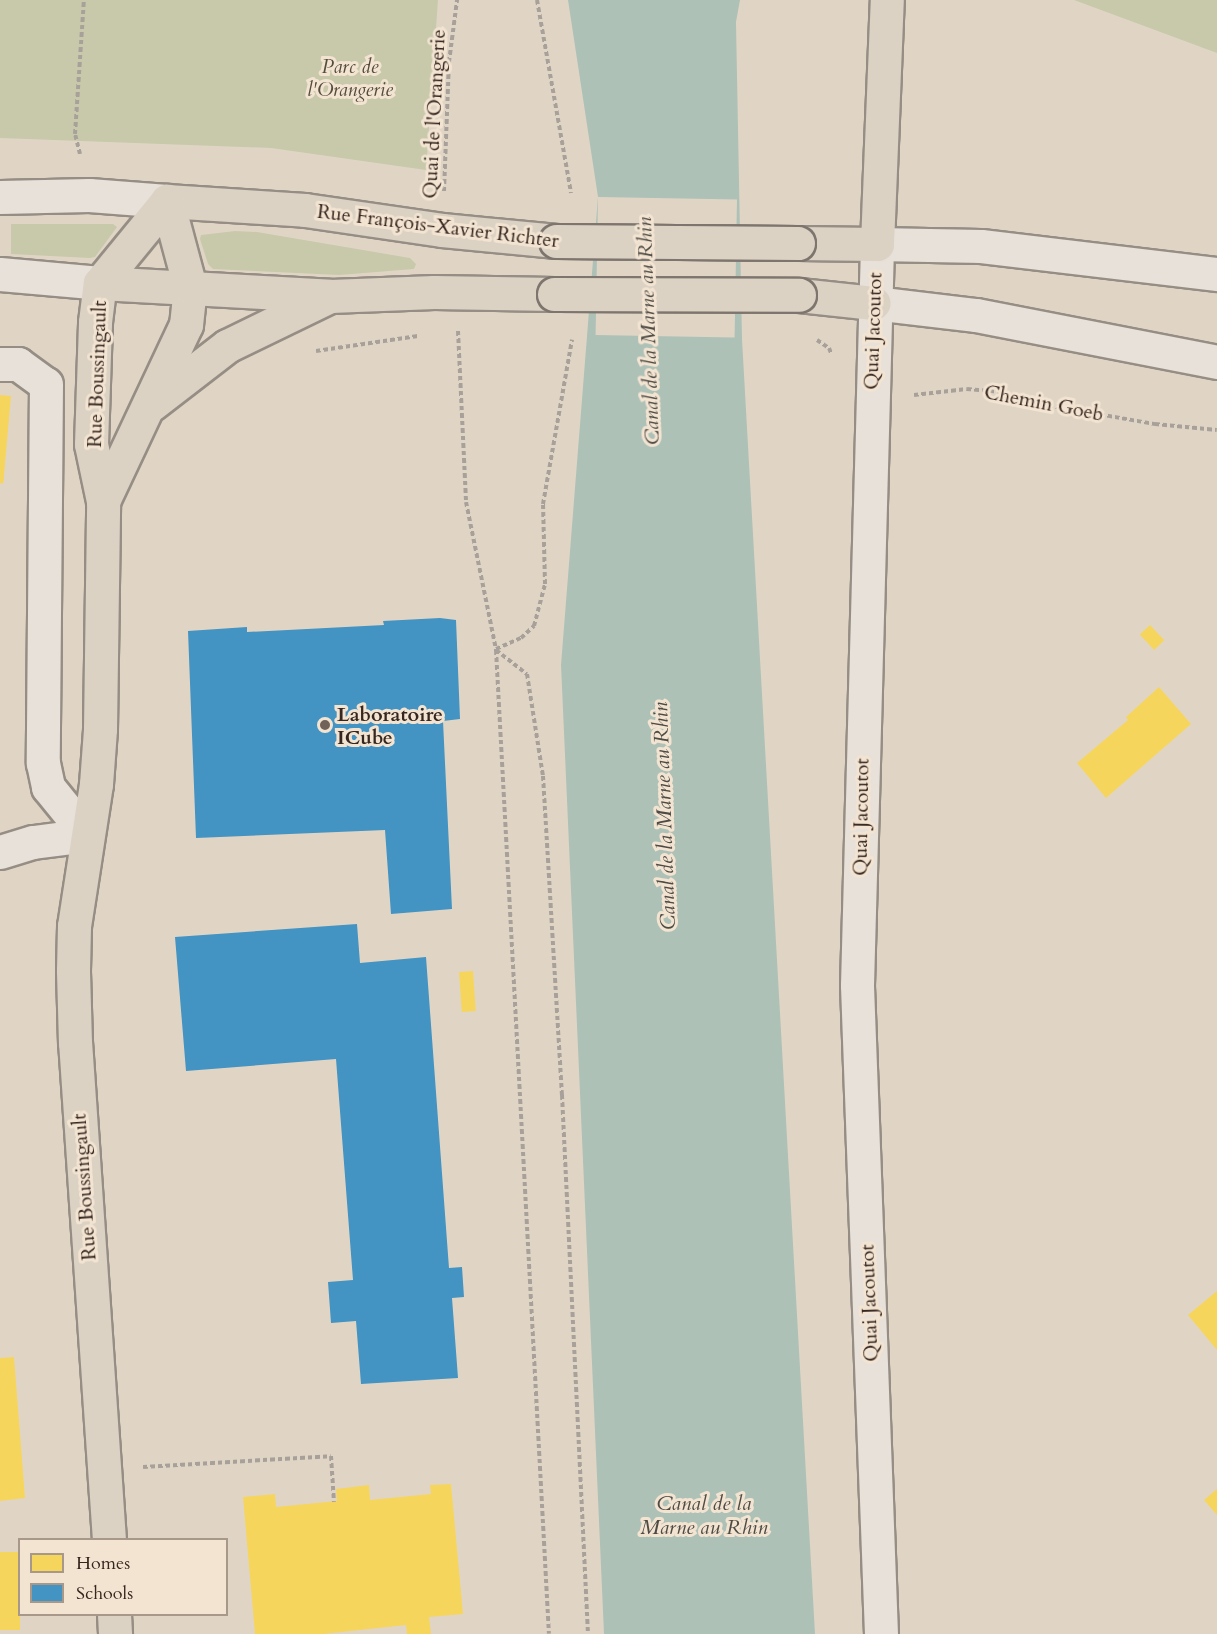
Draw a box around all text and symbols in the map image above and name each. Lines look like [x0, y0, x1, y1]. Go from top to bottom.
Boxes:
street label: Quai de l'Orangerie [418, 29, 450, 199]
park label: Parc de l'Orangerie [307, 55, 393, 102]
street label: Rue François-Xavier Richter [316, 199, 560, 253]
water label: Canal de la Marne au Rhin [632, 217, 666, 445]
street label: Quai Jacoutot [859, 272, 887, 390]
street label: Rue Boussingault [82, 300, 112, 448]
street label: Chemin Goeb [982, 380, 1106, 426]
place label: Laboratoire ICube [337, 702, 443, 749]
water label: Canal de la Marne au Rhin [648, 702, 682, 930]
marker: Laboratoire ICube [318, 718, 332, 732]
street label: Quai Jacoutot [848, 758, 874, 876]
street label: Rue Boussingault [67, 1113, 101, 1261]
street label: Quai Jacoutot [855, 1244, 883, 1362]
water label: Canal de la Marne au Rhin [640, 1491, 768, 1541]
legend [18, 1538, 228, 1616]
text: Homes [76, 1551, 130, 1576]
text: Schools [76, 1581, 133, 1606]

